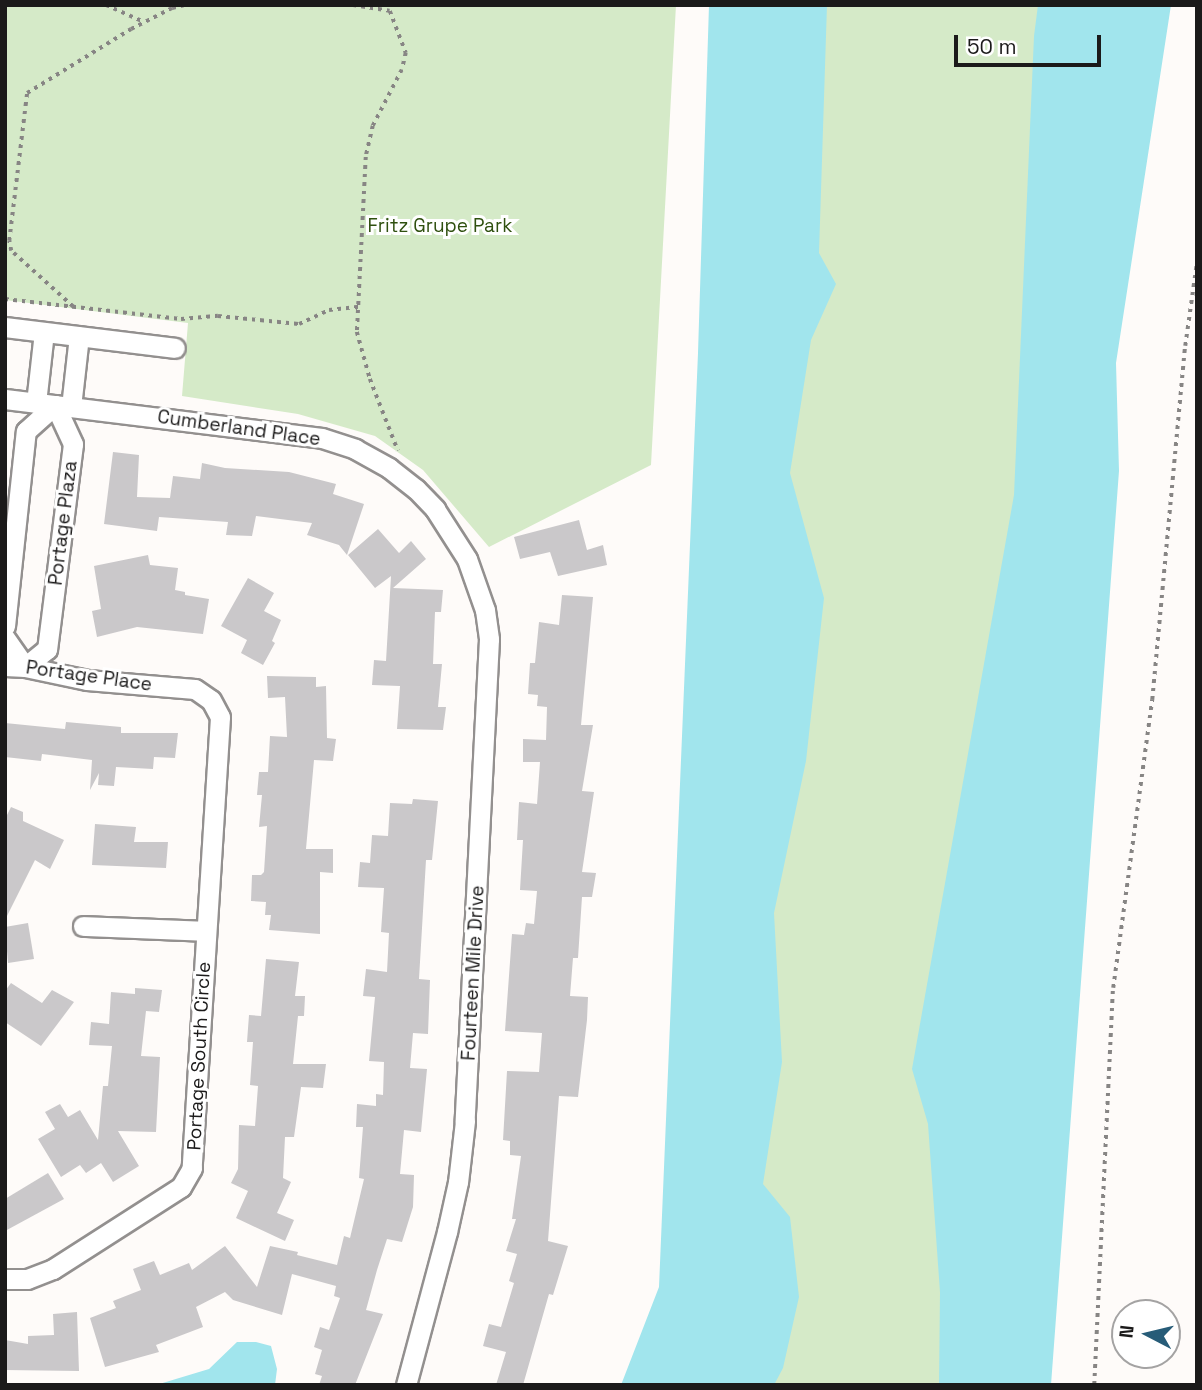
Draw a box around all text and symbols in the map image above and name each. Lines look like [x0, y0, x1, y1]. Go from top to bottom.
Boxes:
scale bar [957, 21, 1104, 65]
text: 50 m [967, 33, 1017, 60]
park label: Fritz Grupe Park [368, 215, 512, 237]
street label: Cumberland Place [156, 405, 322, 451]
street label: Portage Plaza [44, 459, 82, 587]
street label: Portage Place [25, 656, 153, 696]
street label: Fourteen Mile Drive [457, 885, 489, 1061]
street label: Portage South Circle [183, 961, 215, 1151]
north arrow [1111, 1299, 1181, 1369]
text: N [1113, 1324, 1140, 1339]

